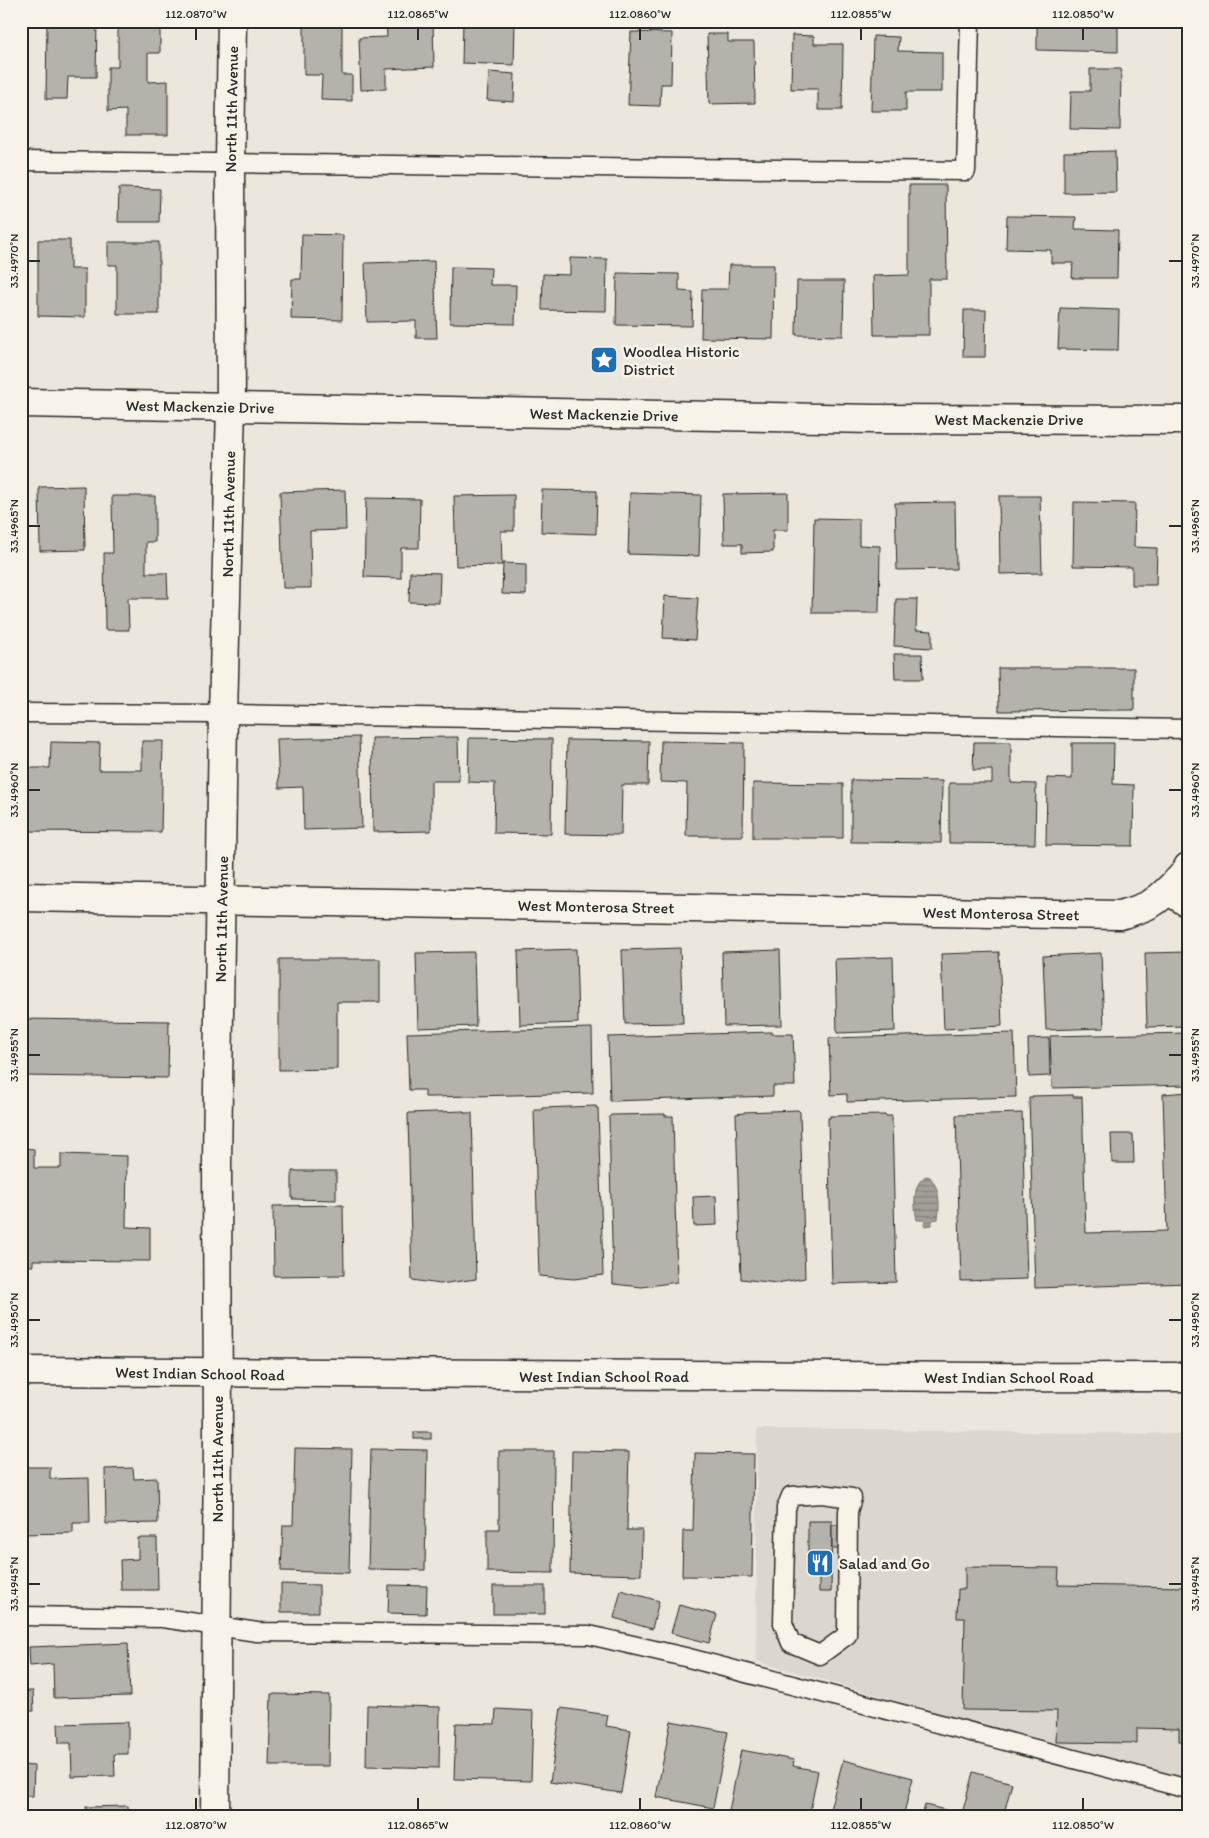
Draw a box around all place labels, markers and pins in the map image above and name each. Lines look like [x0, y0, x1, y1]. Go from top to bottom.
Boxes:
place label: Woodlea Historic District [623, 342, 740, 379]
place icon: Woodlea Historic District [589, 345, 619, 375]
restaurant icon: Salad and Go [805, 1548, 835, 1578]
place label: Salad and Go [839, 1554, 930, 1573]

